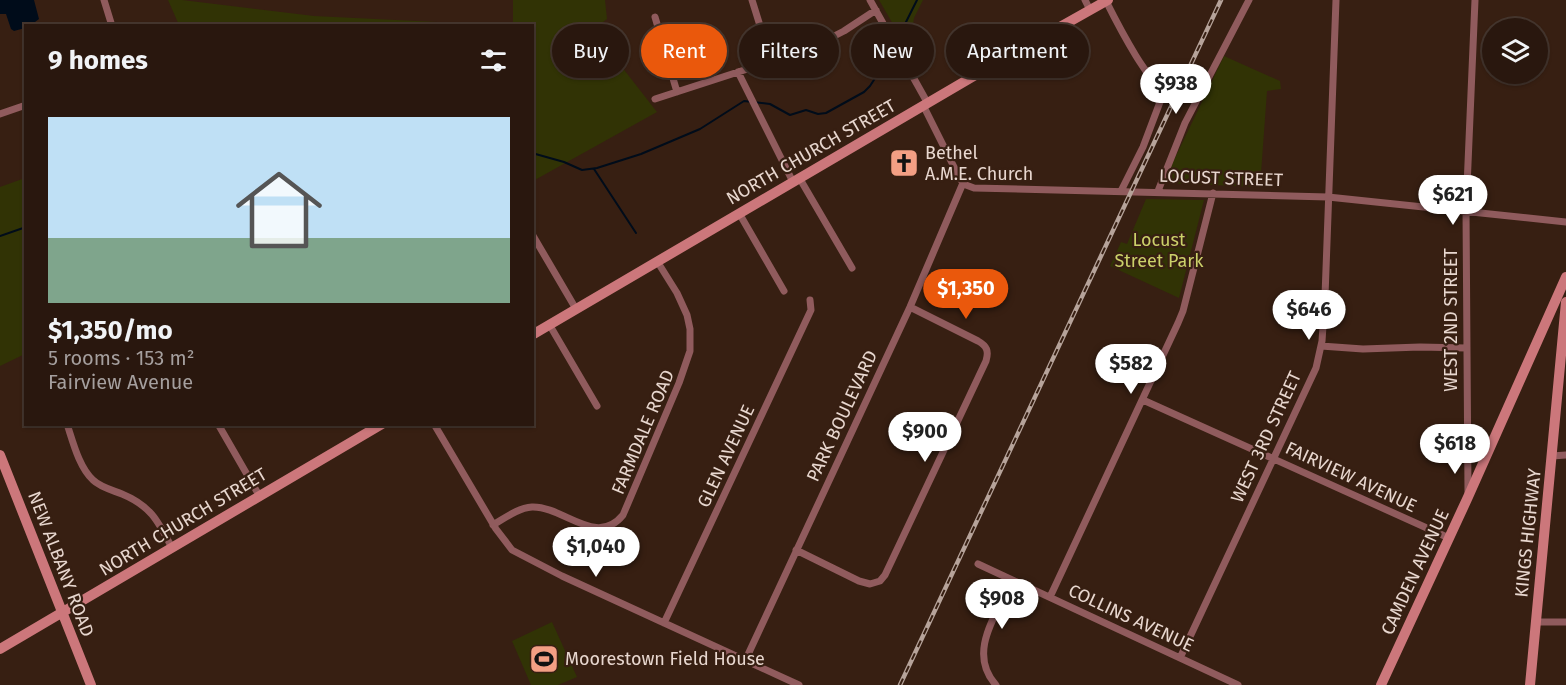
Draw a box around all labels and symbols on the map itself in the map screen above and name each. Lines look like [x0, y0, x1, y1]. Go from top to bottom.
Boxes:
pin: $938 [1140, 64, 1212, 115]
street label: NORTH CHURCH STREET [722, 94, 900, 209]
place label: Bethel A.M.E. Church [925, 142, 1033, 185]
church icon: Bethel A.M.E. Church [888, 147, 920, 179]
street label: LOCUST STREET [1159, 165, 1284, 191]
pin: $621 [1417, 175, 1489, 226]
park label: Locust Street Park [1114, 229, 1204, 272]
street label: WEST 2ND STREET [1440, 248, 1462, 392]
pin: $1,350 [917, 269, 1015, 320]
pin: $646 [1273, 290, 1345, 341]
pin: $582 [1095, 344, 1167, 395]
street label: PARK BOULEVARD [802, 347, 882, 485]
street label: FARMDALE ROAD [607, 366, 679, 498]
street label: WEST 3RD STREET [1226, 367, 1306, 506]
street label: GLEN AVENUE [693, 401, 759, 511]
pin: $900 [889, 412, 961, 463]
pin: $618 [1419, 424, 1491, 475]
street label: FAIRVIEW AVENUE [1282, 437, 1420, 517]
street label: NORTH CHURCH STREET [95, 463, 271, 581]
street label: KINGS HIGHWAY [1510, 467, 1546, 599]
street label: NEW ALBANY ROAD [23, 488, 99, 640]
street label: CAMDEN AVENUE [1376, 506, 1454, 638]
pin: $1,040 [547, 527, 645, 578]
pin: $908 [966, 579, 1038, 630]
street label: COLLINS AVENUE [1065, 579, 1197, 657]
sports icon: Moorestown Field House [528, 643, 560, 675]
place label: Moorestown Field House [565, 648, 765, 670]

